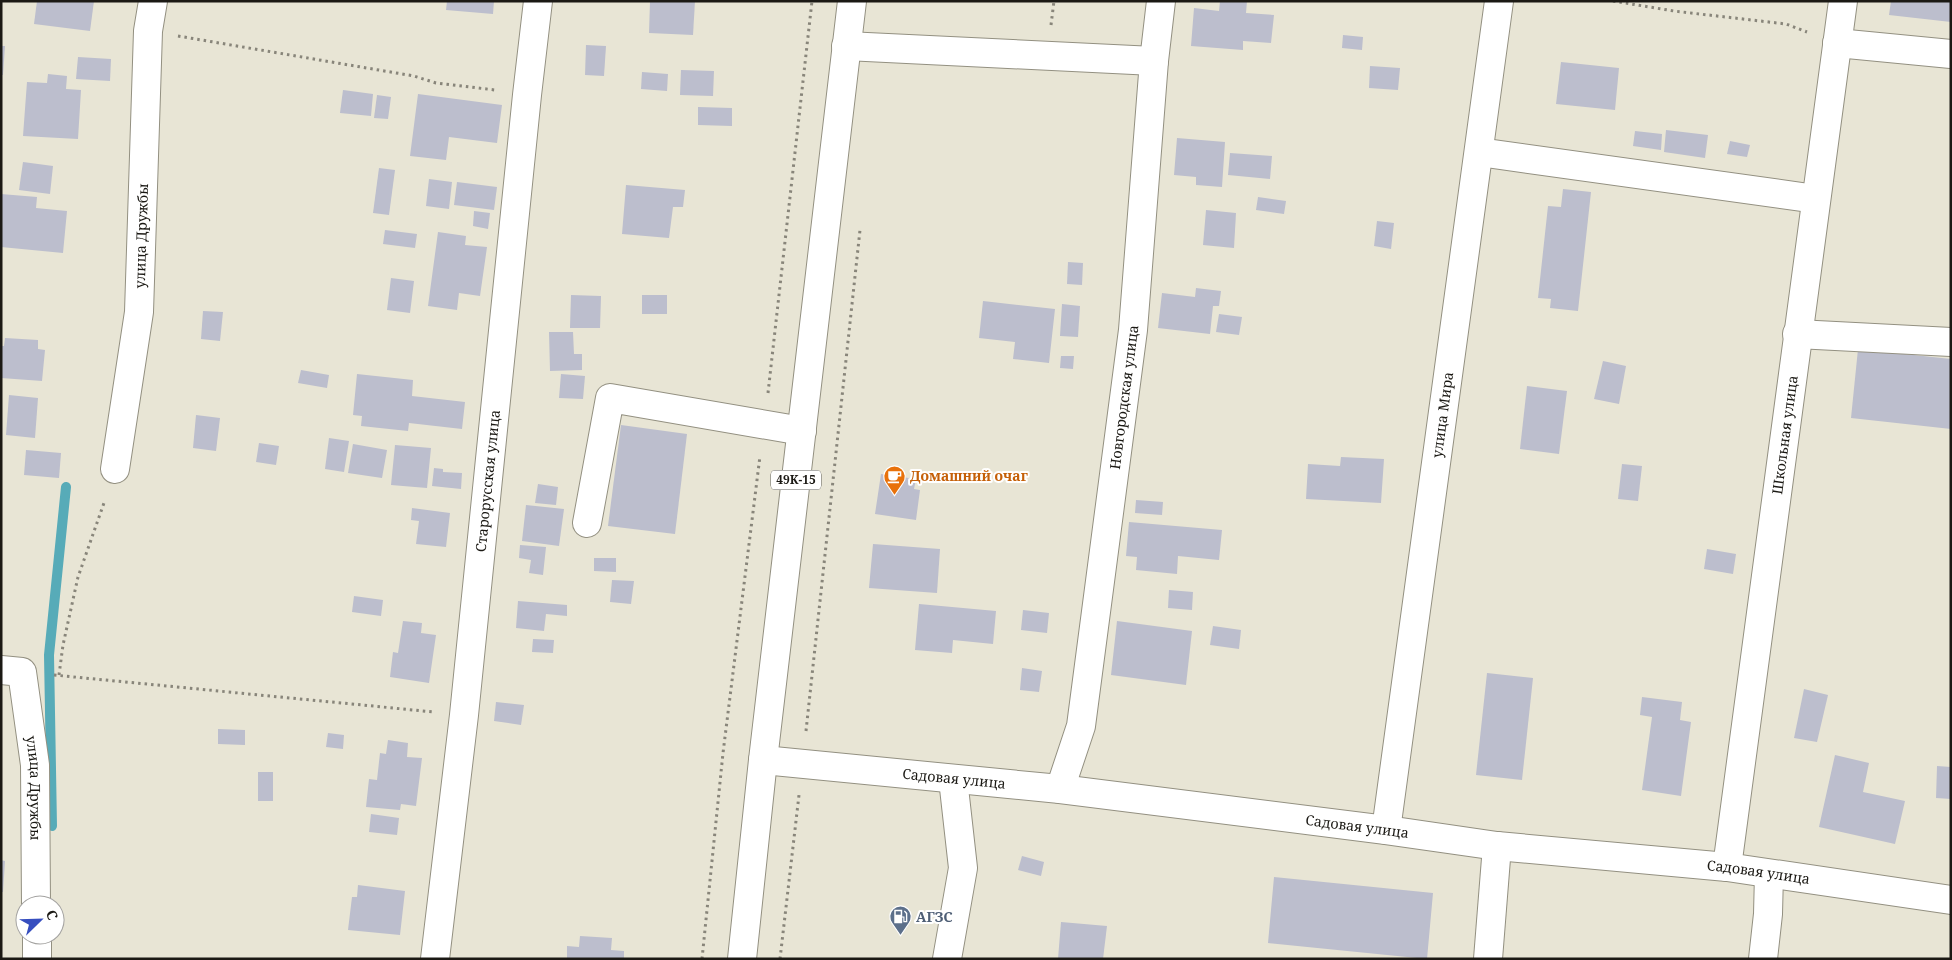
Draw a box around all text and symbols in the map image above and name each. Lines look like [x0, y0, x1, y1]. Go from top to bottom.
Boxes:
street label: улица Дружбы [130, 183, 152, 289]
street label: Новгородская улица [1105, 324, 1142, 471]
street label: улица Мира [1427, 371, 1457, 459]
street label: Школьная улица [1767, 374, 1802, 495]
street label: Старорусская улица [471, 409, 504, 553]
cafe icon: Домашний очаг [882, 464, 906, 495]
place label: Домашний очаг [910, 466, 1028, 485]
road number: 49К-15 [771, 470, 821, 490]
street label: улица Дружбы [22, 734, 46, 841]
street label: Садовая улица [901, 764, 1007, 793]
street label: Садовая улица [1305, 810, 1410, 842]
street label: Садовая улица [1706, 855, 1811, 888]
north arrow [15, 895, 65, 945]
fuel station icon: АГЗС [888, 905, 912, 936]
text: С [42, 907, 63, 923]
place label: АГЗС [916, 907, 953, 926]

